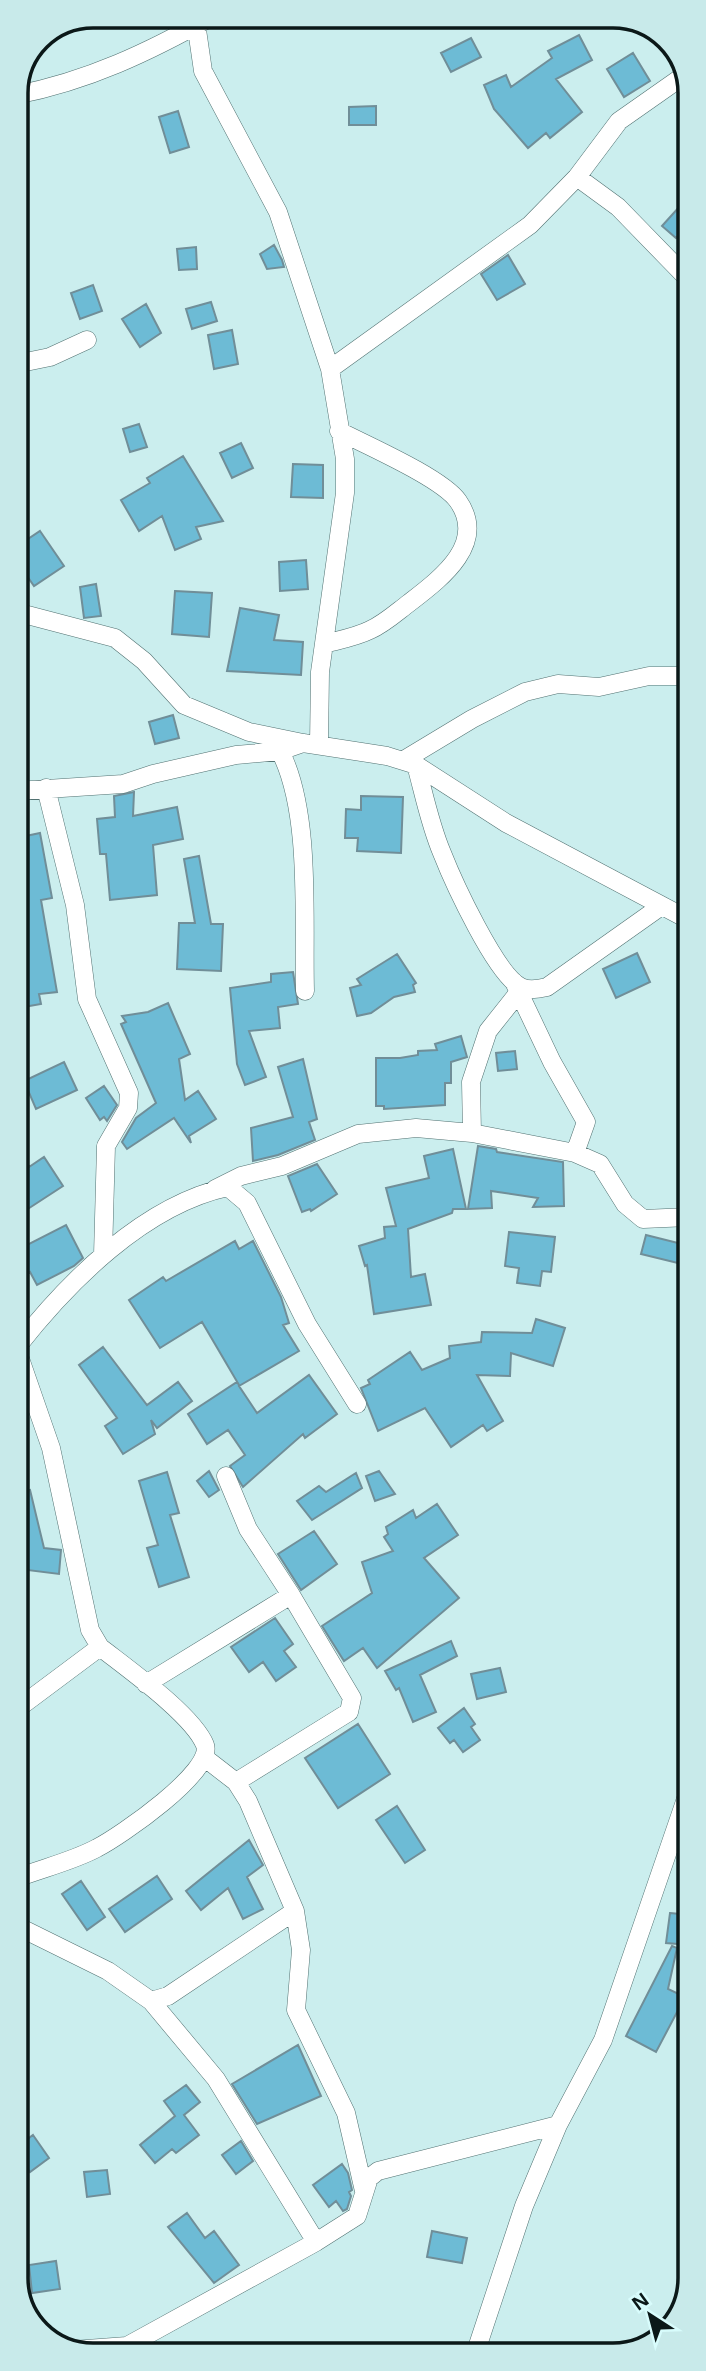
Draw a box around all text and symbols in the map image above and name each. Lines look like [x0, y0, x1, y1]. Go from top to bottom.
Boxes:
north arrow [615, 2280, 685, 2350]
text: N [626, 2286, 654, 2316]

